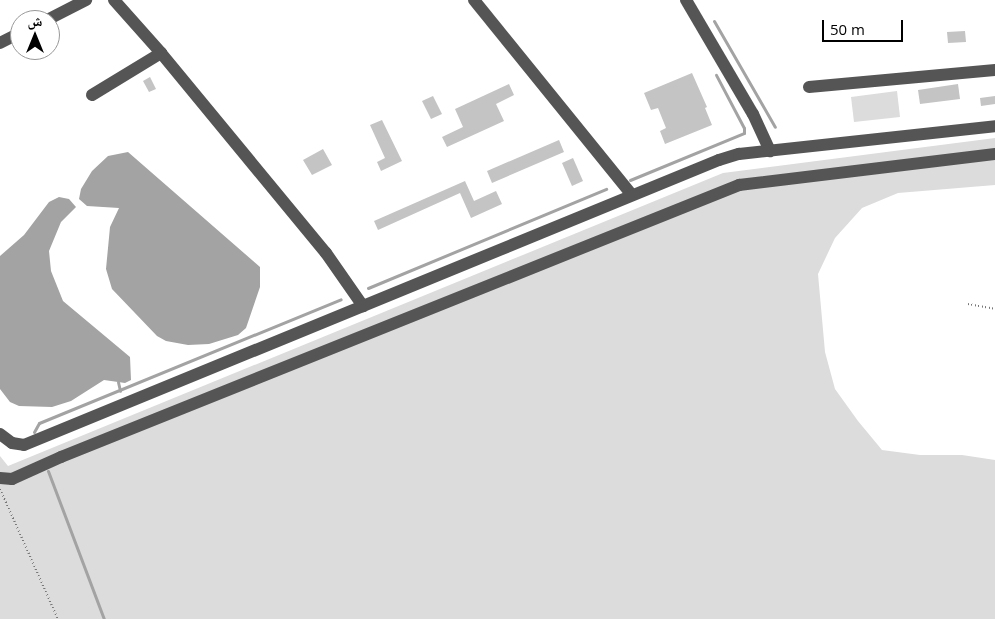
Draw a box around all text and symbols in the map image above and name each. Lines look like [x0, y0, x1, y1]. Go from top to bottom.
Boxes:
north arrow [10, 10, 60, 60]
scale bar [825, 10, 906, 42]
text: ش [28, 11, 42, 30]
text: 50 m [830, 19, 865, 39]

